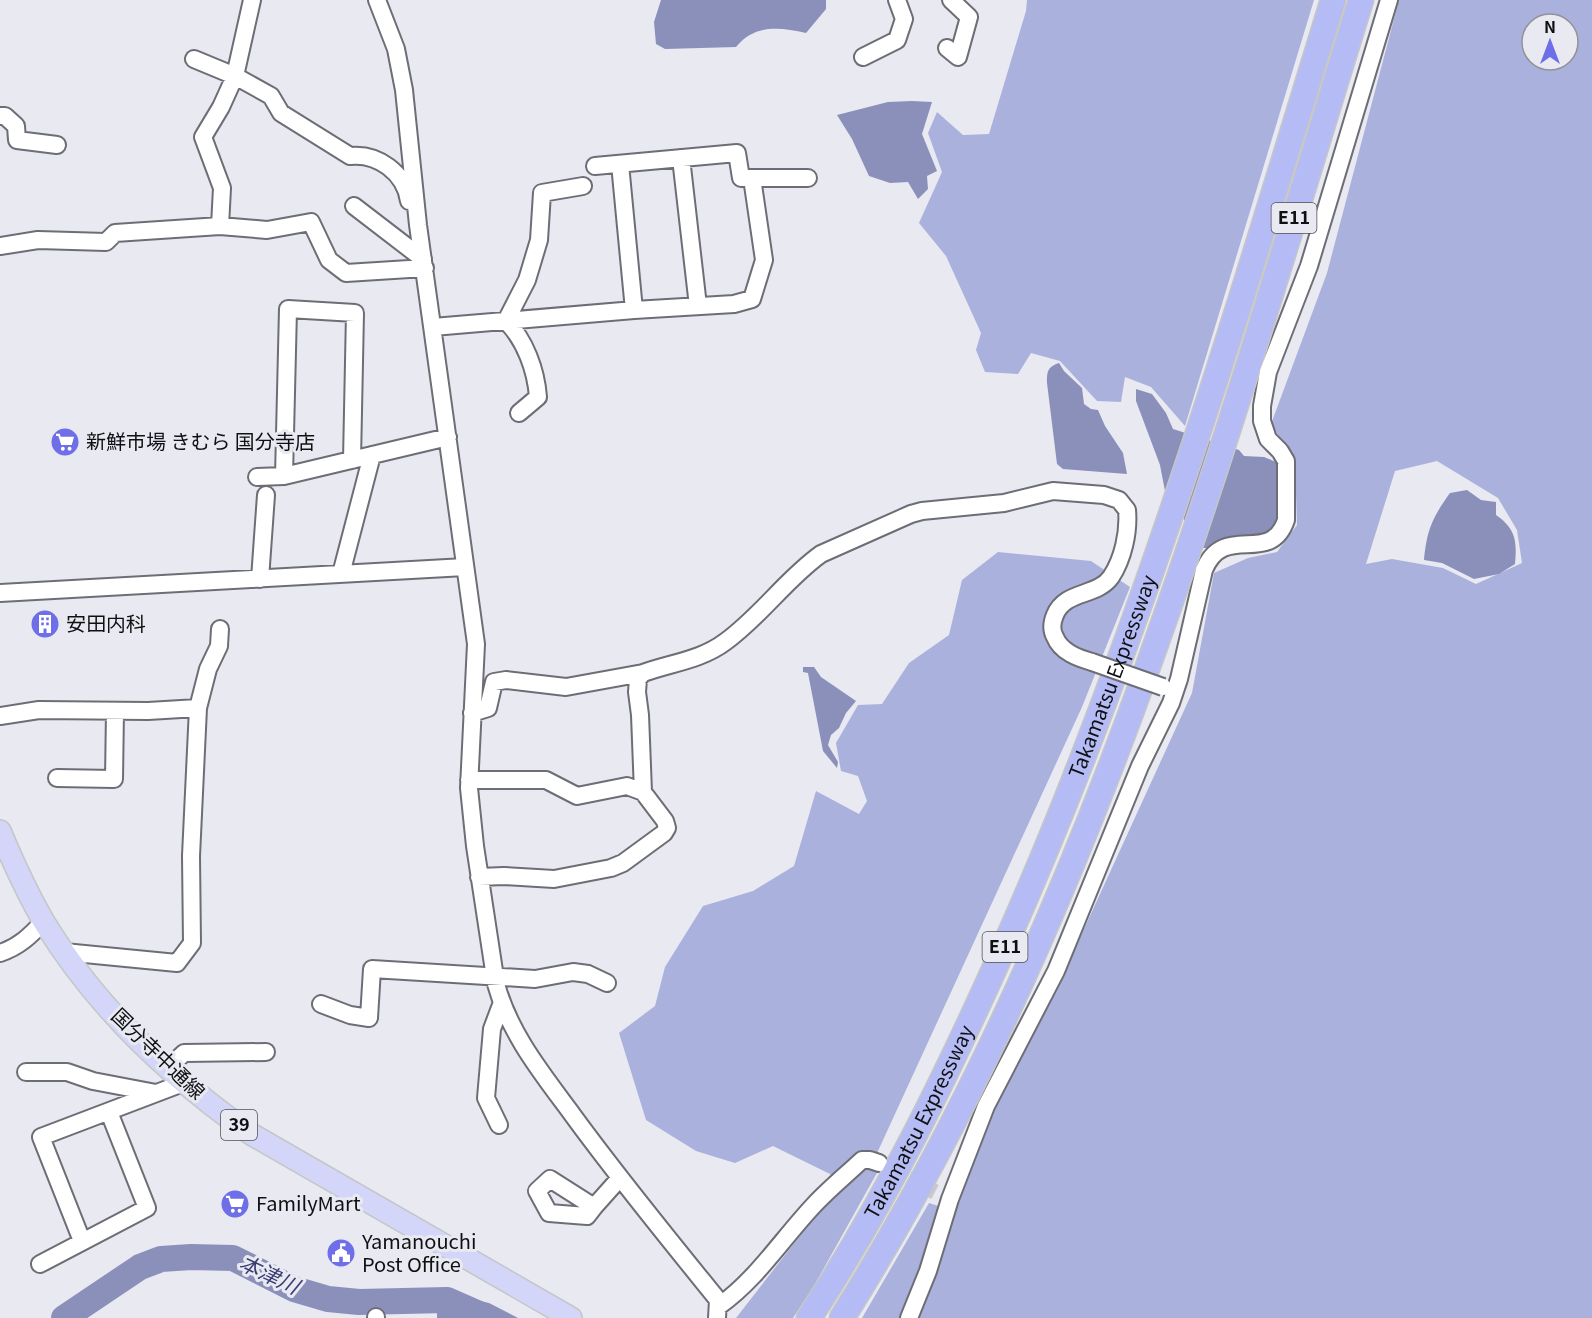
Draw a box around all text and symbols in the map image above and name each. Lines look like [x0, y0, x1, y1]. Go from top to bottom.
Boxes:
north arrow [1520, 12, 1580, 72]
text: N [1544, 14, 1556, 38]
road number: E11 [1272, 203, 1316, 233]
supermarket icon: 新鮮市場 きむら 国分寺店 [49, 426, 81, 458]
place label: 新鮮市場 きむら 国分寺店 [86, 426, 315, 455]
street label: Takamatsu Expressway [1060, 570, 1162, 782]
building icon: 安田内科 [29, 608, 61, 640]
place label: 安田内科 [66, 608, 146, 637]
road number: E11 [982, 932, 1028, 962]
street label: 国分寺中通線 [106, 1001, 212, 1105]
street label: Takamatsu Expressway [856, 1019, 980, 1224]
road number: 39 [221, 1110, 257, 1140]
supermarket icon: FamilyMart [219, 1188, 251, 1220]
place label: FamilyMart [256, 1188, 361, 1217]
place label: Yamanouchi Post Office [361, 1226, 476, 1278]
public building icon: Yamanouchi Post Office [325, 1237, 357, 1269]
water label: 本津川 [235, 1246, 307, 1301]

